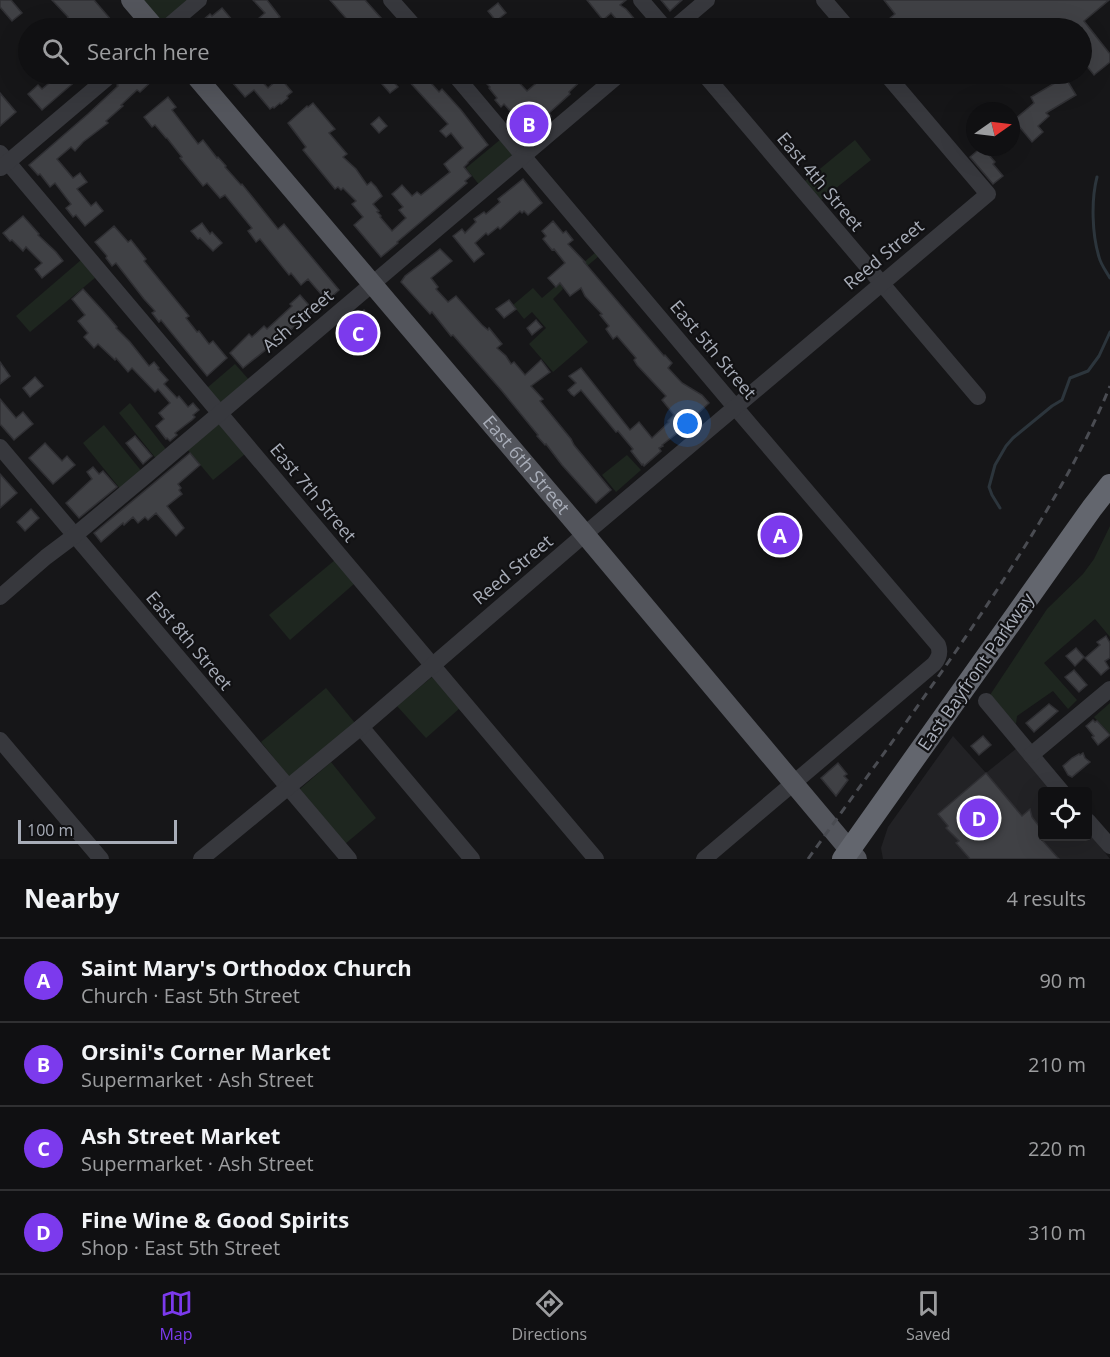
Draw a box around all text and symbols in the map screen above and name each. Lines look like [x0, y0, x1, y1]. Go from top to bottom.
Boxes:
search box [18, 18, 1092, 84]
icon: search [39, 35, 72, 68]
text: Search here [87, 36, 210, 66]
pin: B [510, 102, 548, 146]
north arrow [966, 102, 1020, 156]
street label: East 4th Street [772, 127, 869, 236]
street label: Reed Street [838, 214, 928, 295]
street label: Ash Street [257, 283, 338, 357]
street label: East 5th Street [665, 295, 762, 404]
pin: C [338, 310, 378, 356]
your location [673, 409, 702, 438]
street label: East 6th Street [478, 410, 576, 519]
street label: East 7th Street [265, 438, 362, 547]
pin: A [760, 512, 800, 558]
street label: Reed Street [467, 529, 557, 610]
street label: East 8th Street [141, 586, 238, 695]
street label: East Bayfront Parkway [912, 587, 1039, 755]
map controls [1038, 787, 1092, 841]
button: locate [1038, 787, 1092, 841]
pin: D [960, 796, 998, 840]
scale bar [18, 817, 177, 844]
text: 100 m [27, 819, 73, 841]
text: Nearby [24, 880, 119, 916]
text: 4 results [1006, 885, 1086, 912]
text: Saint Mary's Orthodox Church [81, 952, 412, 982]
text: A [37, 967, 50, 994]
text: 90 m [1039, 967, 1086, 994]
text: Church · East 5th Street [81, 982, 300, 1009]
text: Orsini's Corner Market [81, 1036, 331, 1066]
text: B [37, 1051, 50, 1078]
text: 210 m [1028, 1051, 1086, 1078]
text: Supermarket · Ash Street [81, 1066, 314, 1093]
text: Ash Street Market [81, 1120, 280, 1150]
text: C [37, 1135, 50, 1162]
text: 220 m [1028, 1135, 1086, 1162]
text: Supermarket · Ash Street [81, 1150, 314, 1177]
text: Fine Wine & Good Spirits [81, 1204, 349, 1234]
text: D [36, 1219, 51, 1246]
text: 310 m [1028, 1219, 1086, 1246]
text: Shop · East 5th Street [81, 1234, 280, 1261]
tab: Map [159, 1287, 193, 1345]
tab: Directions [511, 1287, 587, 1345]
tab: Saved [906, 1287, 951, 1345]

